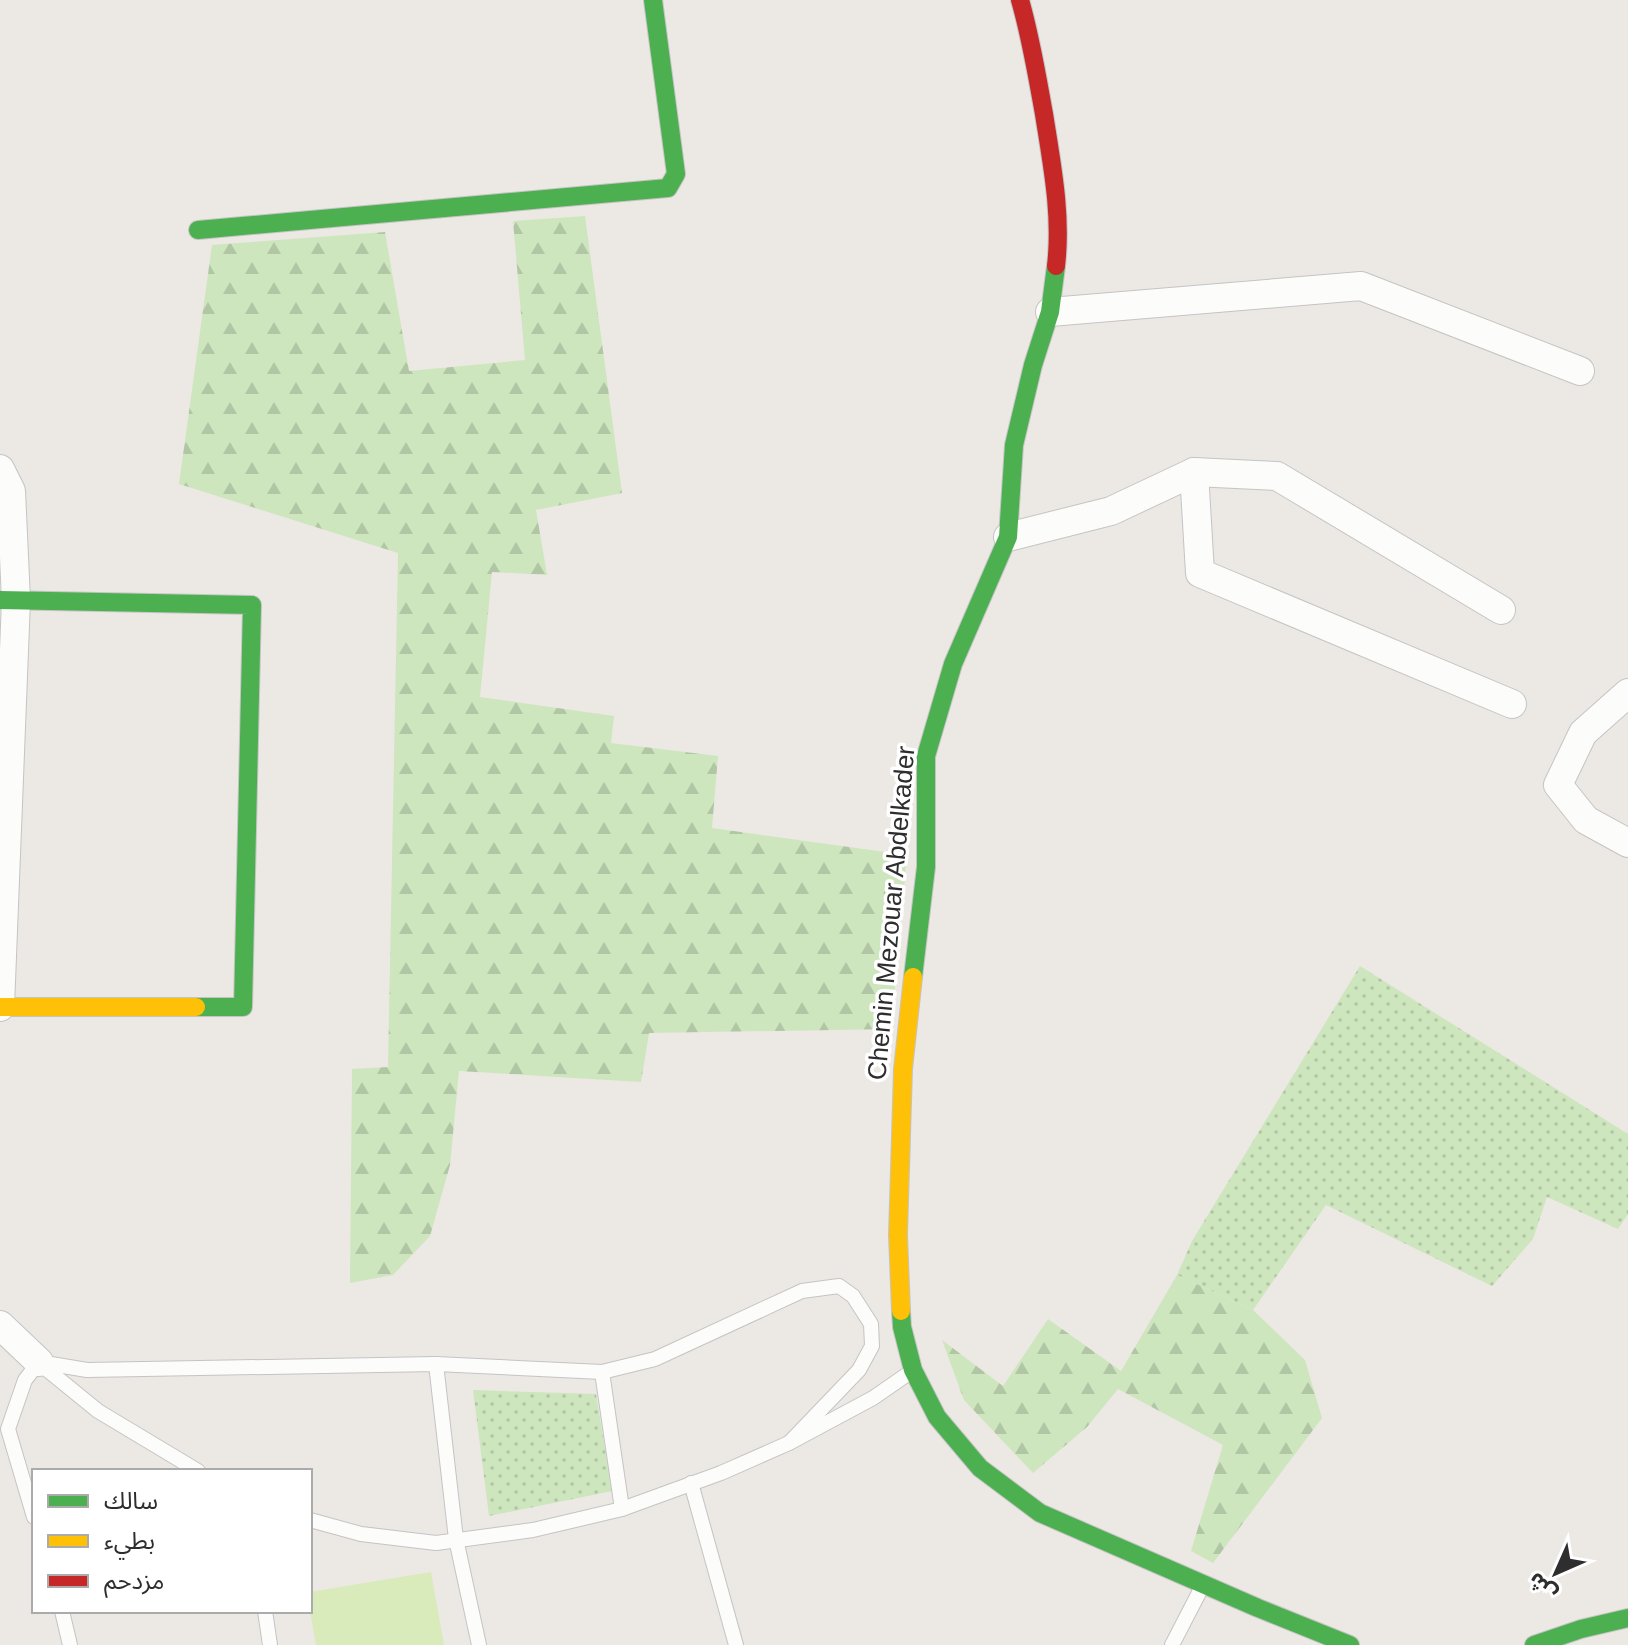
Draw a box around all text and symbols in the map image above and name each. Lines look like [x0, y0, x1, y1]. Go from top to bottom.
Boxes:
street label: Chemin Mezouar Abdelkader [861, 744, 921, 1081]
legend [32, 1469, 312, 1613]
text: سالك [104, 1487, 158, 1514]
text: بطيء [104, 1527, 155, 1560]
north arrow [1516, 1533, 1596, 1613]
text: مزدحم [104, 1567, 164, 1598]
text: ش [1523, 1567, 1562, 1606]

